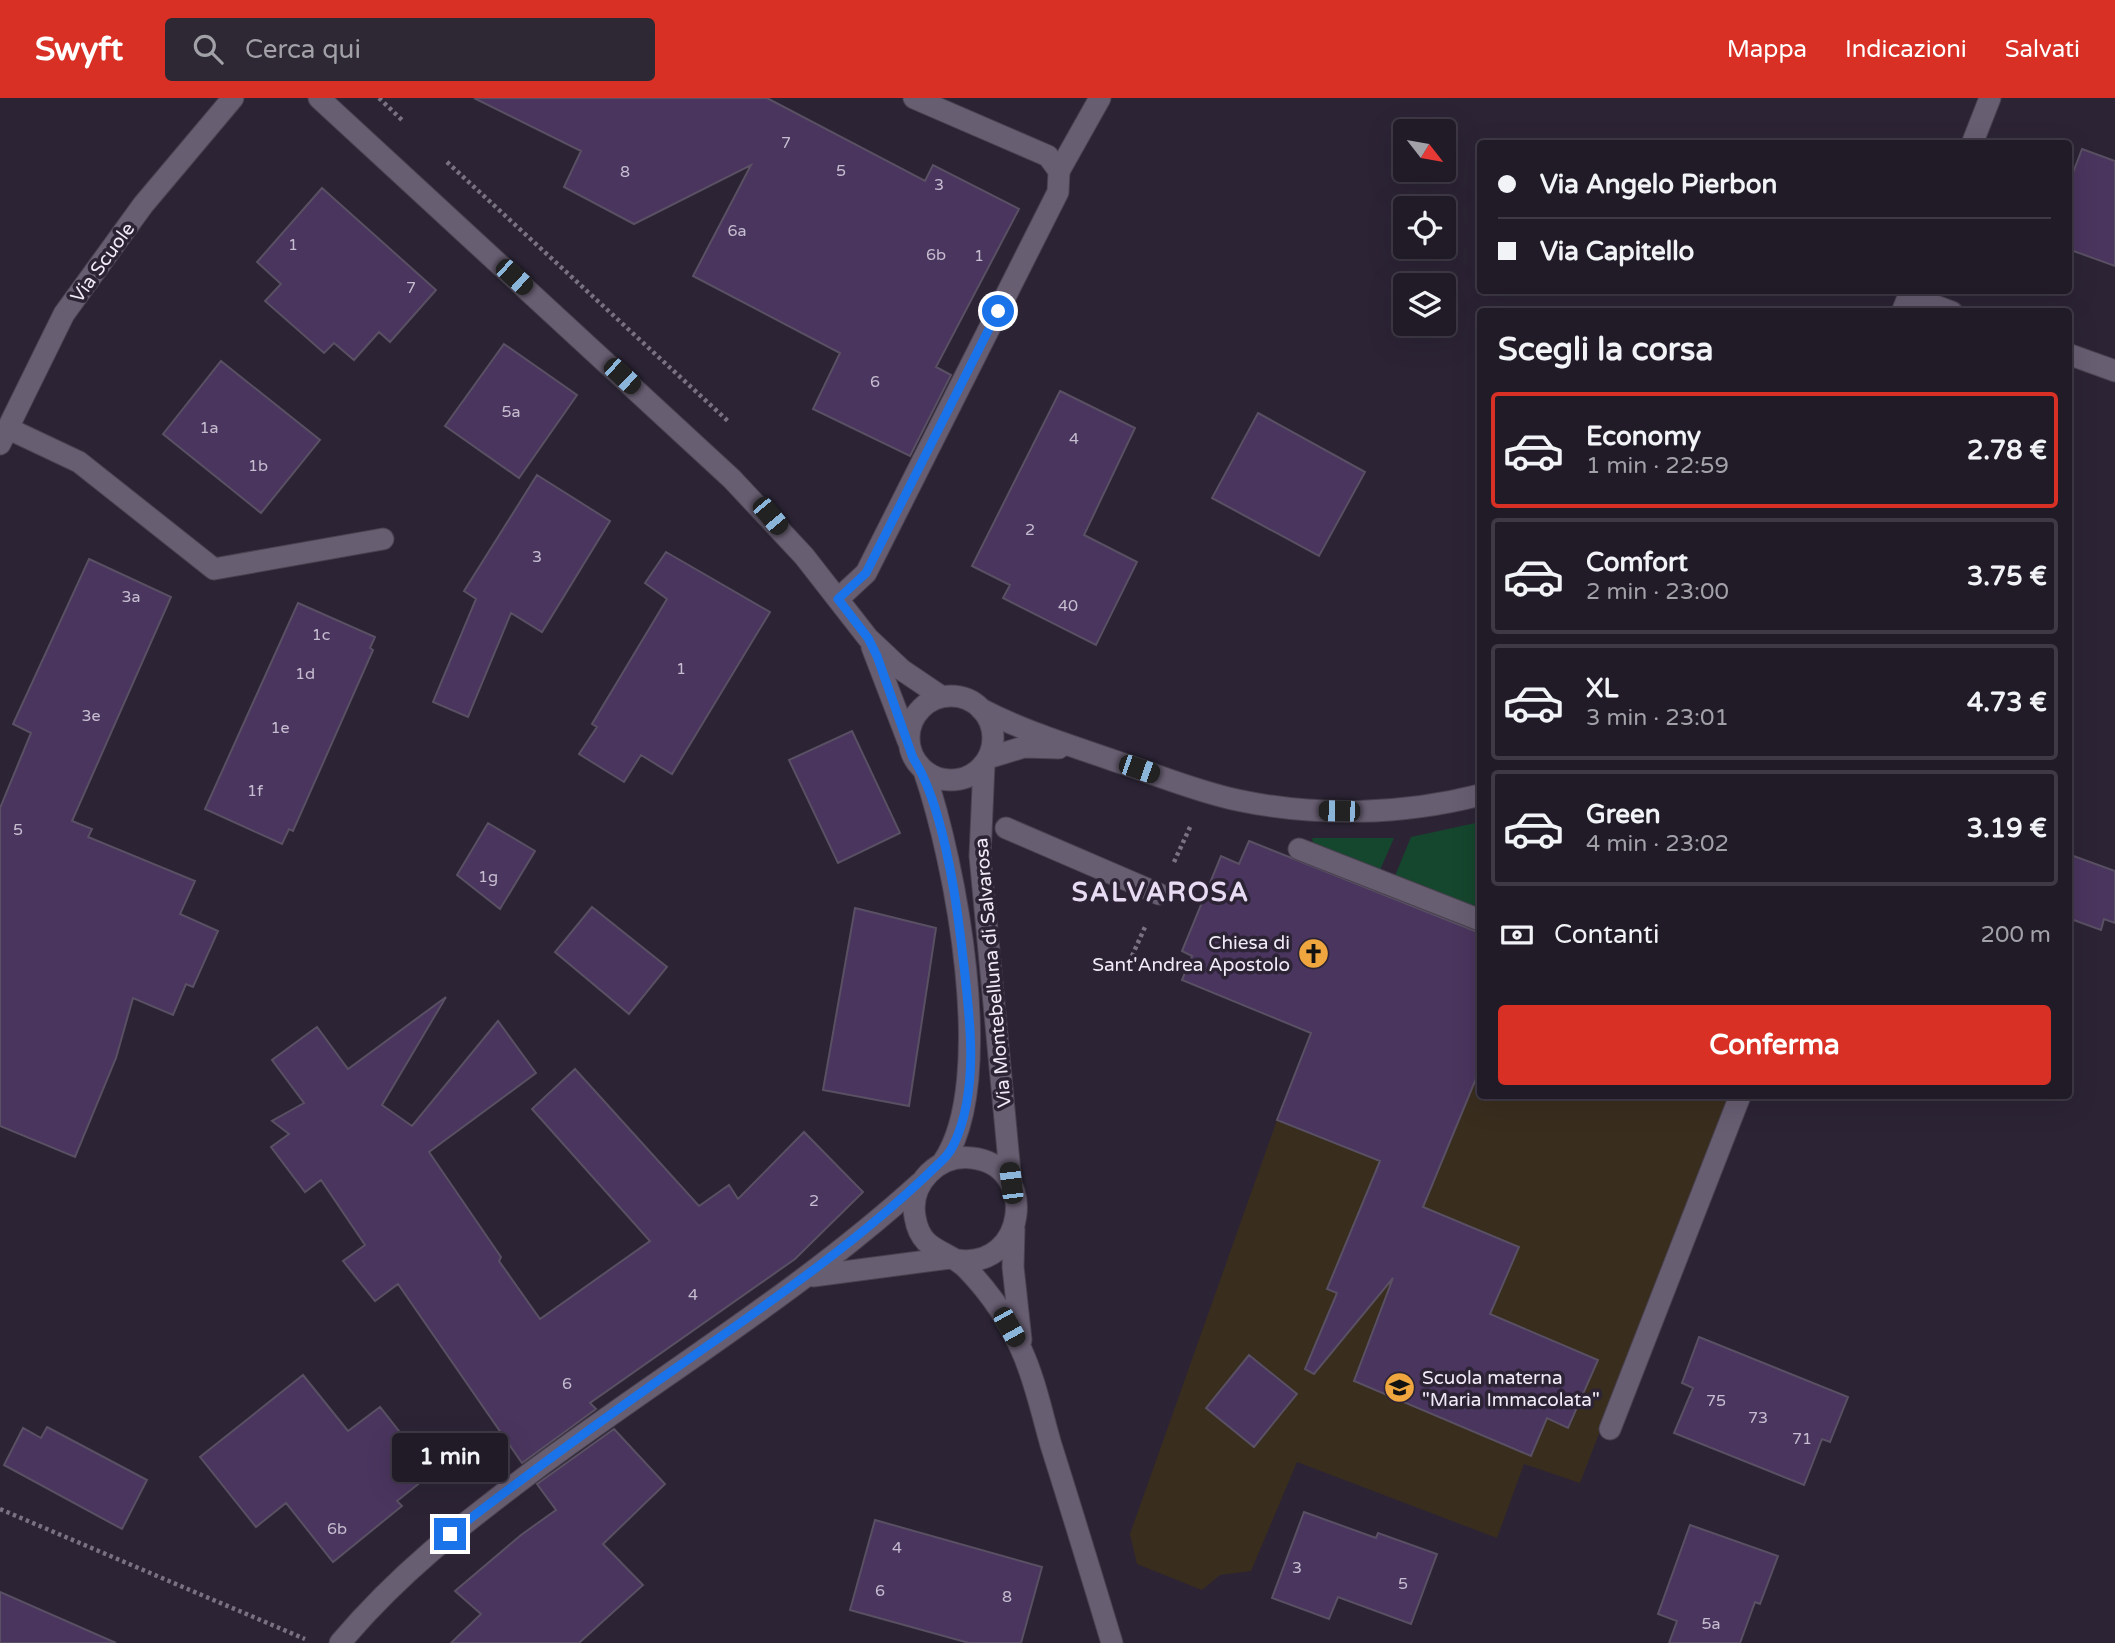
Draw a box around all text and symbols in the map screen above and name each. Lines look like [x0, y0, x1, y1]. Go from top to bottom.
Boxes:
search box [165, 18, 655, 81]
text: Swyft [35, 30, 123, 69]
icon: search [189, 30, 227, 68]
text: Cerca qui [245, 34, 361, 65]
text: Mappa [1727, 35, 1807, 64]
text: Indicazioni [1845, 35, 1967, 64]
text: Salvati [2005, 35, 2080, 64]
north arrow [1393, 119, 1456, 182]
map controls [1393, 119, 1456, 336]
house number: 7 [781, 133, 791, 153]
house number: 5 [836, 161, 846, 181]
house number: 8 [620, 162, 630, 182]
text: Via Angelo Pierbon [1540, 169, 1777, 200]
house number: 3 [934, 175, 944, 195]
button: locate [1393, 196, 1456, 259]
street label: Via Scuole [66, 218, 139, 307]
house number: 6a [727, 221, 747, 241]
house number: 1 [288, 235, 298, 255]
text: Via Capitello [1540, 236, 1694, 267]
house number: 6b [926, 245, 946, 265]
house number: 1 [974, 246, 984, 266]
car [492, 255, 537, 299]
button: layers [1393, 273, 1456, 336]
house number: 7 [406, 278, 416, 298]
route start [982, 295, 1014, 327]
text: Scegli la corsa [1498, 331, 1713, 369]
car [600, 354, 645, 398]
house number: 6 [870, 372, 880, 392]
house number: 5a [501, 402, 521, 422]
house number: 1a [199, 418, 219, 438]
icon: car [1502, 419, 1565, 482]
text: Economy [1586, 421, 1701, 452]
house number: 4 [1069, 429, 1079, 449]
text: 2.78 € [1967, 435, 2047, 466]
text: 1 min · 22:59 [1586, 452, 1729, 480]
house number: 1b [248, 456, 268, 476]
car [749, 493, 792, 539]
house number: 2 [1025, 520, 1035, 540]
icon: car [1502, 545, 1565, 608]
house number: 3 [532, 547, 542, 567]
text: Comfort [1586, 547, 1688, 578]
text: 3.75 € [1967, 561, 2047, 592]
text: 2 min · 23:00 [1586, 578, 1729, 606]
house number: 3a [121, 587, 141, 607]
house number: 40 [1058, 596, 1078, 616]
house number: 1c [312, 625, 330, 645]
house number: 1 [676, 659, 686, 679]
house number: 1d [295, 664, 315, 684]
icon: car [1502, 671, 1565, 734]
text: XL [1586, 673, 1618, 704]
text: 4.73 € [1967, 687, 2047, 718]
text: 3 min · 23:01 [1586, 704, 1729, 732]
house number: 3e [81, 706, 101, 726]
house number: 1e [270, 718, 290, 738]
car [1116, 752, 1163, 786]
house number: 1f [247, 781, 264, 801]
icon: car [1502, 797, 1565, 860]
text: Green [1586, 799, 1661, 830]
car [1318, 800, 1361, 822]
text: 3.19 € [1967, 813, 2047, 844]
house number: 5 [13, 820, 23, 840]
text: 4 min · 23:02 [1586, 830, 1729, 858]
street label: Via Montebelluna di Salvarosa [970, 837, 1016, 1109]
house number: 1g [478, 867, 498, 887]
district label: SALVAROSA [1072, 877, 1250, 908]
icon: cash [1498, 916, 1536, 954]
text: Contanti [1554, 919, 1659, 950]
text: 200 m [1981, 921, 2051, 949]
place label: Chiesa di Sant'Andrea Apostolo [1092, 932, 1290, 976]
church icon: Chiesa di Sant'Andrea Apostolo [1296, 936, 1330, 970]
button: Conferma [1498, 1005, 2051, 1085]
car [999, 1161, 1024, 1205]
house number: 2 [809, 1191, 819, 1211]
house number: 4 [688, 1285, 698, 1305]
car [990, 1304, 1029, 1350]
place label: Scuola materna "Maria Immacolata" [1422, 1367, 1600, 1411]
school or university icon: Scuola materna "Maria Immacolata" [1382, 1371, 1416, 1405]
house number: 6 [562, 1374, 572, 1394]
house number: 75 [1706, 1391, 1726, 1411]
house number: 73 [1748, 1408, 1768, 1428]
house number: 71 [1792, 1429, 1812, 1449]
callout: 1 min [392, 1432, 508, 1482]
text: 1 min [419, 1443, 481, 1471]
route end [434, 1518, 466, 1550]
house number: 6b [327, 1519, 347, 1539]
house number: 4 [892, 1538, 902, 1558]
house number: 3 [1292, 1558, 1302, 1578]
house number: 5 [1398, 1574, 1408, 1594]
house number: 6 [875, 1581, 885, 1601]
house number: 8 [1002, 1587, 1012, 1607]
house number: 5a [1701, 1614, 1721, 1634]

